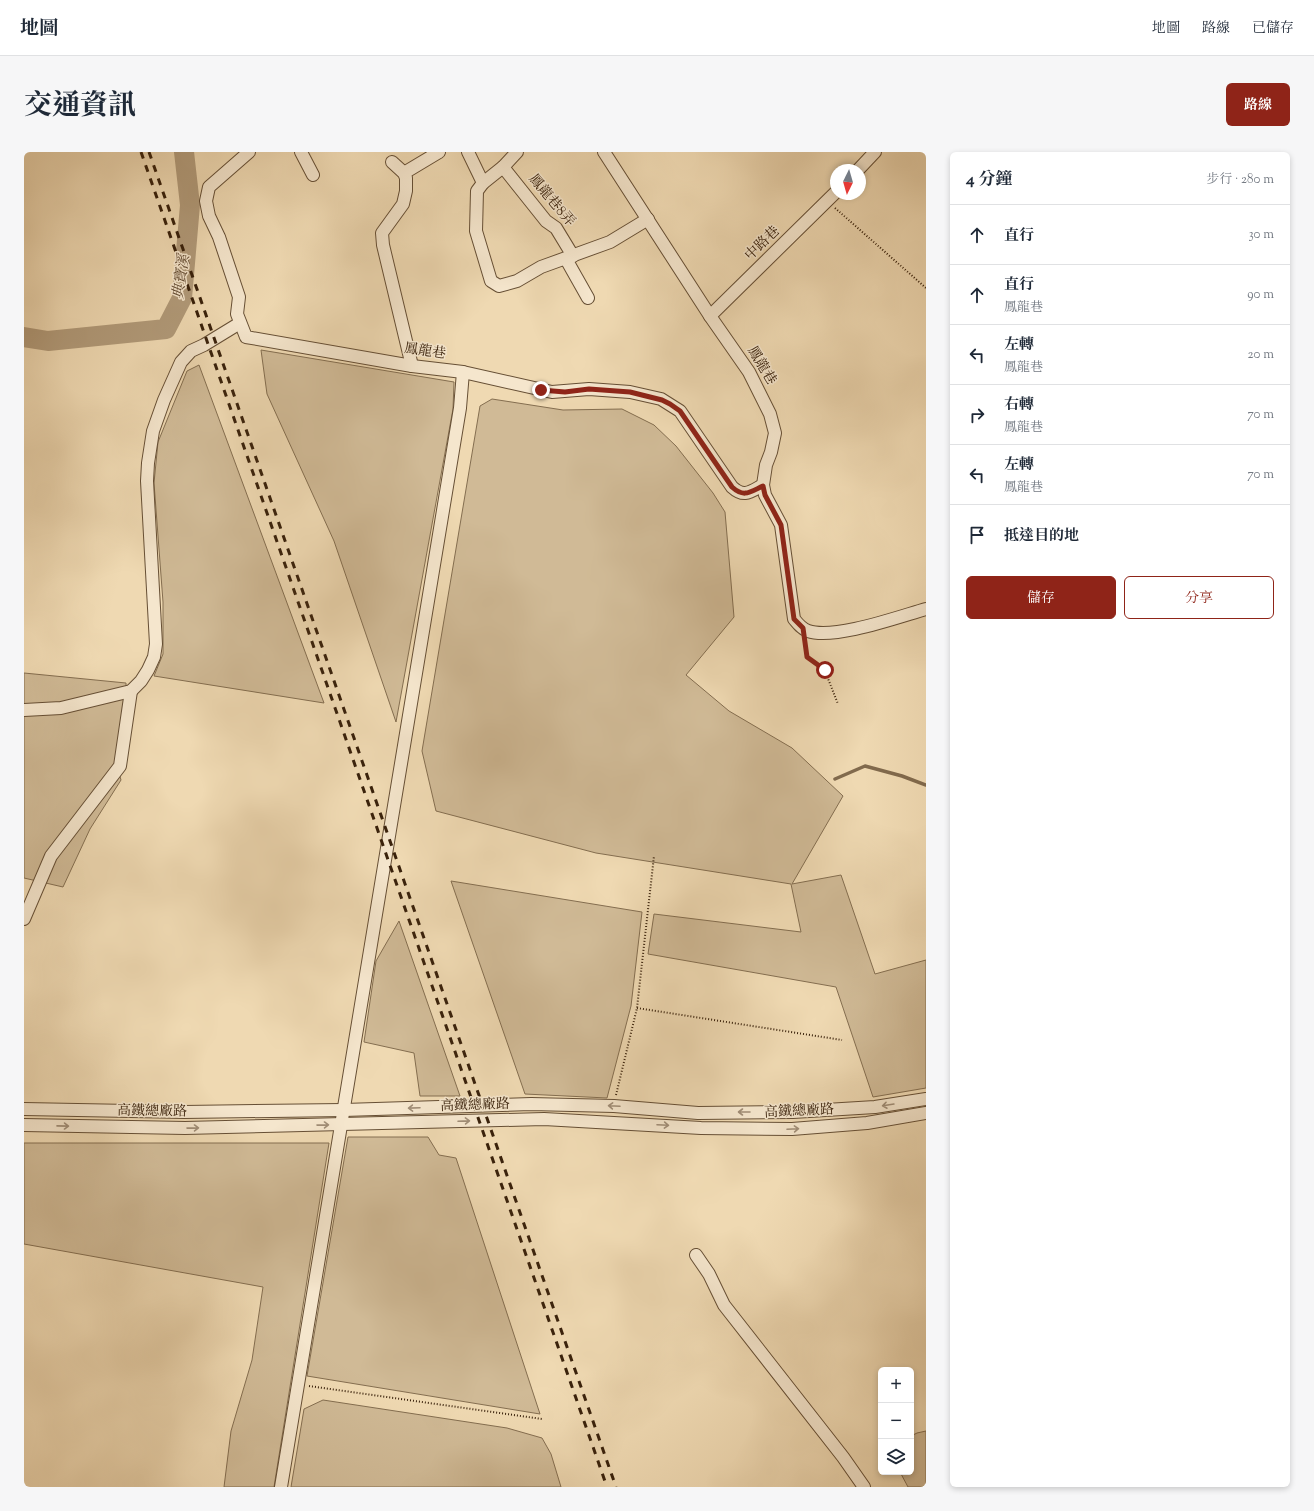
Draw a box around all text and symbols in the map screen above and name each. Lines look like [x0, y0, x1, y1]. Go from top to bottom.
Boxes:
text: 地圖 [20, 16, 58, 43]
text: 地圖 [1152, 19, 1180, 39]
text: 路線 [1202, 19, 1230, 39]
text: 已儲存 [1252, 19, 1294, 39]
button: 路線 [1226, 83, 1290, 126]
text: 交通資訊 [24, 87, 136, 127]
north arrow [830, 164, 866, 200]
text: 4 分鐘 [966, 168, 1012, 192]
street label: 鳳龍巷8弄 [523, 170, 579, 232]
text: 步行 · 280 m [1206, 171, 1274, 189]
street label: 中路巷 [741, 222, 785, 266]
icon: ahead [966, 224, 988, 246]
text: 直行 [1004, 226, 1034, 247]
text: 30 m [1248, 226, 1274, 244]
water label: 典寶溪 [168, 251, 196, 301]
text: 直行 [1004, 275, 1034, 296]
icon: ahead [966, 284, 988, 306]
text: 90 m [1247, 286, 1274, 304]
text: 鳳龍巷 [1004, 299, 1043, 317]
text: 左轉 [1004, 335, 1034, 356]
street label: 鳳龍巷 [403, 339, 447, 365]
street label: 鳳龍巷 [742, 343, 780, 389]
icon: left [966, 344, 988, 366]
text: 20 m [1248, 346, 1274, 364]
text: 鳳龍巷 [1004, 359, 1043, 377]
route end [532, 381, 550, 399]
text: 右轉 [1004, 395, 1034, 416]
icon: right [966, 404, 988, 426]
text: 70 m [1247, 406, 1274, 424]
text: 鳳龍巷 [1004, 419, 1043, 437]
text: 左轉 [1004, 455, 1034, 476]
icon: left [966, 464, 988, 486]
text: 70 m [1247, 466, 1274, 484]
text: 鳳龍巷 [1004, 479, 1043, 497]
icon: arrive [966, 524, 988, 546]
text: 抵達目的地 [1004, 526, 1079, 547]
button: 儲存 [966, 576, 1116, 619]
button: 分享 [1124, 576, 1274, 619]
route start [816, 661, 834, 679]
street label: 高鐵總廠路 [440, 1095, 510, 1117]
street label: 高鐵總廠路 [764, 1100, 834, 1124]
street label: 高鐵總廠路 [117, 1101, 187, 1123]
one-way arrow [881, 1101, 894, 1109]
one-way arrow [608, 1103, 621, 1110]
one-way arrow [408, 1105, 421, 1112]
one-way arrow [738, 1108, 751, 1116]
one-way arrow [457, 1118, 470, 1125]
one-way arrow [316, 1121, 329, 1129]
one-way arrow [56, 1122, 69, 1130]
one-way arrow [656, 1122, 669, 1129]
one-way arrow [186, 1124, 199, 1132]
one-way arrow [786, 1125, 799, 1133]
map controls [878, 1367, 914, 1475]
button: + [878, 1367, 914, 1403]
button: − [878, 1403, 914, 1439]
button: layers [878, 1439, 914, 1475]

